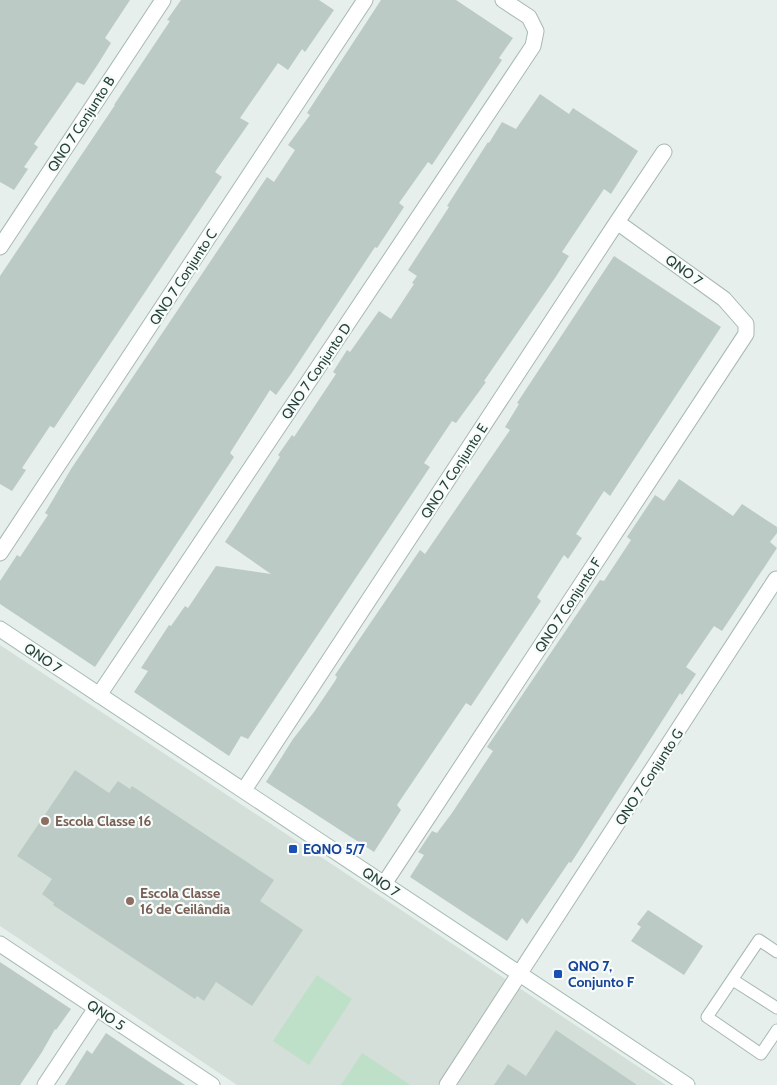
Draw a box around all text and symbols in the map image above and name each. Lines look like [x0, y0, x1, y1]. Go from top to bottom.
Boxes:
street label: QNO 7 Conjunto B [43, 73, 119, 175]
street label: QNO 7 Conjunto C [145, 225, 221, 328]
street label: QNO 7 [662, 250, 706, 290]
street label: QNO 7 Conjunto D [277, 319, 355, 423]
street label: QNO 7 Conjunto E [416, 420, 492, 522]
street label: QNO 7 Conjunto F [531, 554, 606, 656]
street label: QNO 7 [21, 639, 65, 677]
street label: QNO 7 Conjunto G [611, 725, 687, 829]
place label: Escola Classe 16 [55, 812, 152, 830]
marker: Escola Classe 16 [39, 815, 51, 827]
place label: EQNO 5/7 [303, 840, 366, 858]
marker: EQNO 5/7 [287, 843, 299, 855]
street label: QNO 7 [359, 863, 403, 901]
place label: Escola Classe 16 de Ceilândia [140, 884, 230, 918]
marker: Escola Classe 16 de Ceilândia [124, 895, 136, 907]
place label: QNO 7, Conjunto F [568, 957, 635, 991]
marker: QNO 7, Conjunto F [552, 968, 564, 980]
street label: QNO 5 [83, 996, 129, 1034]

